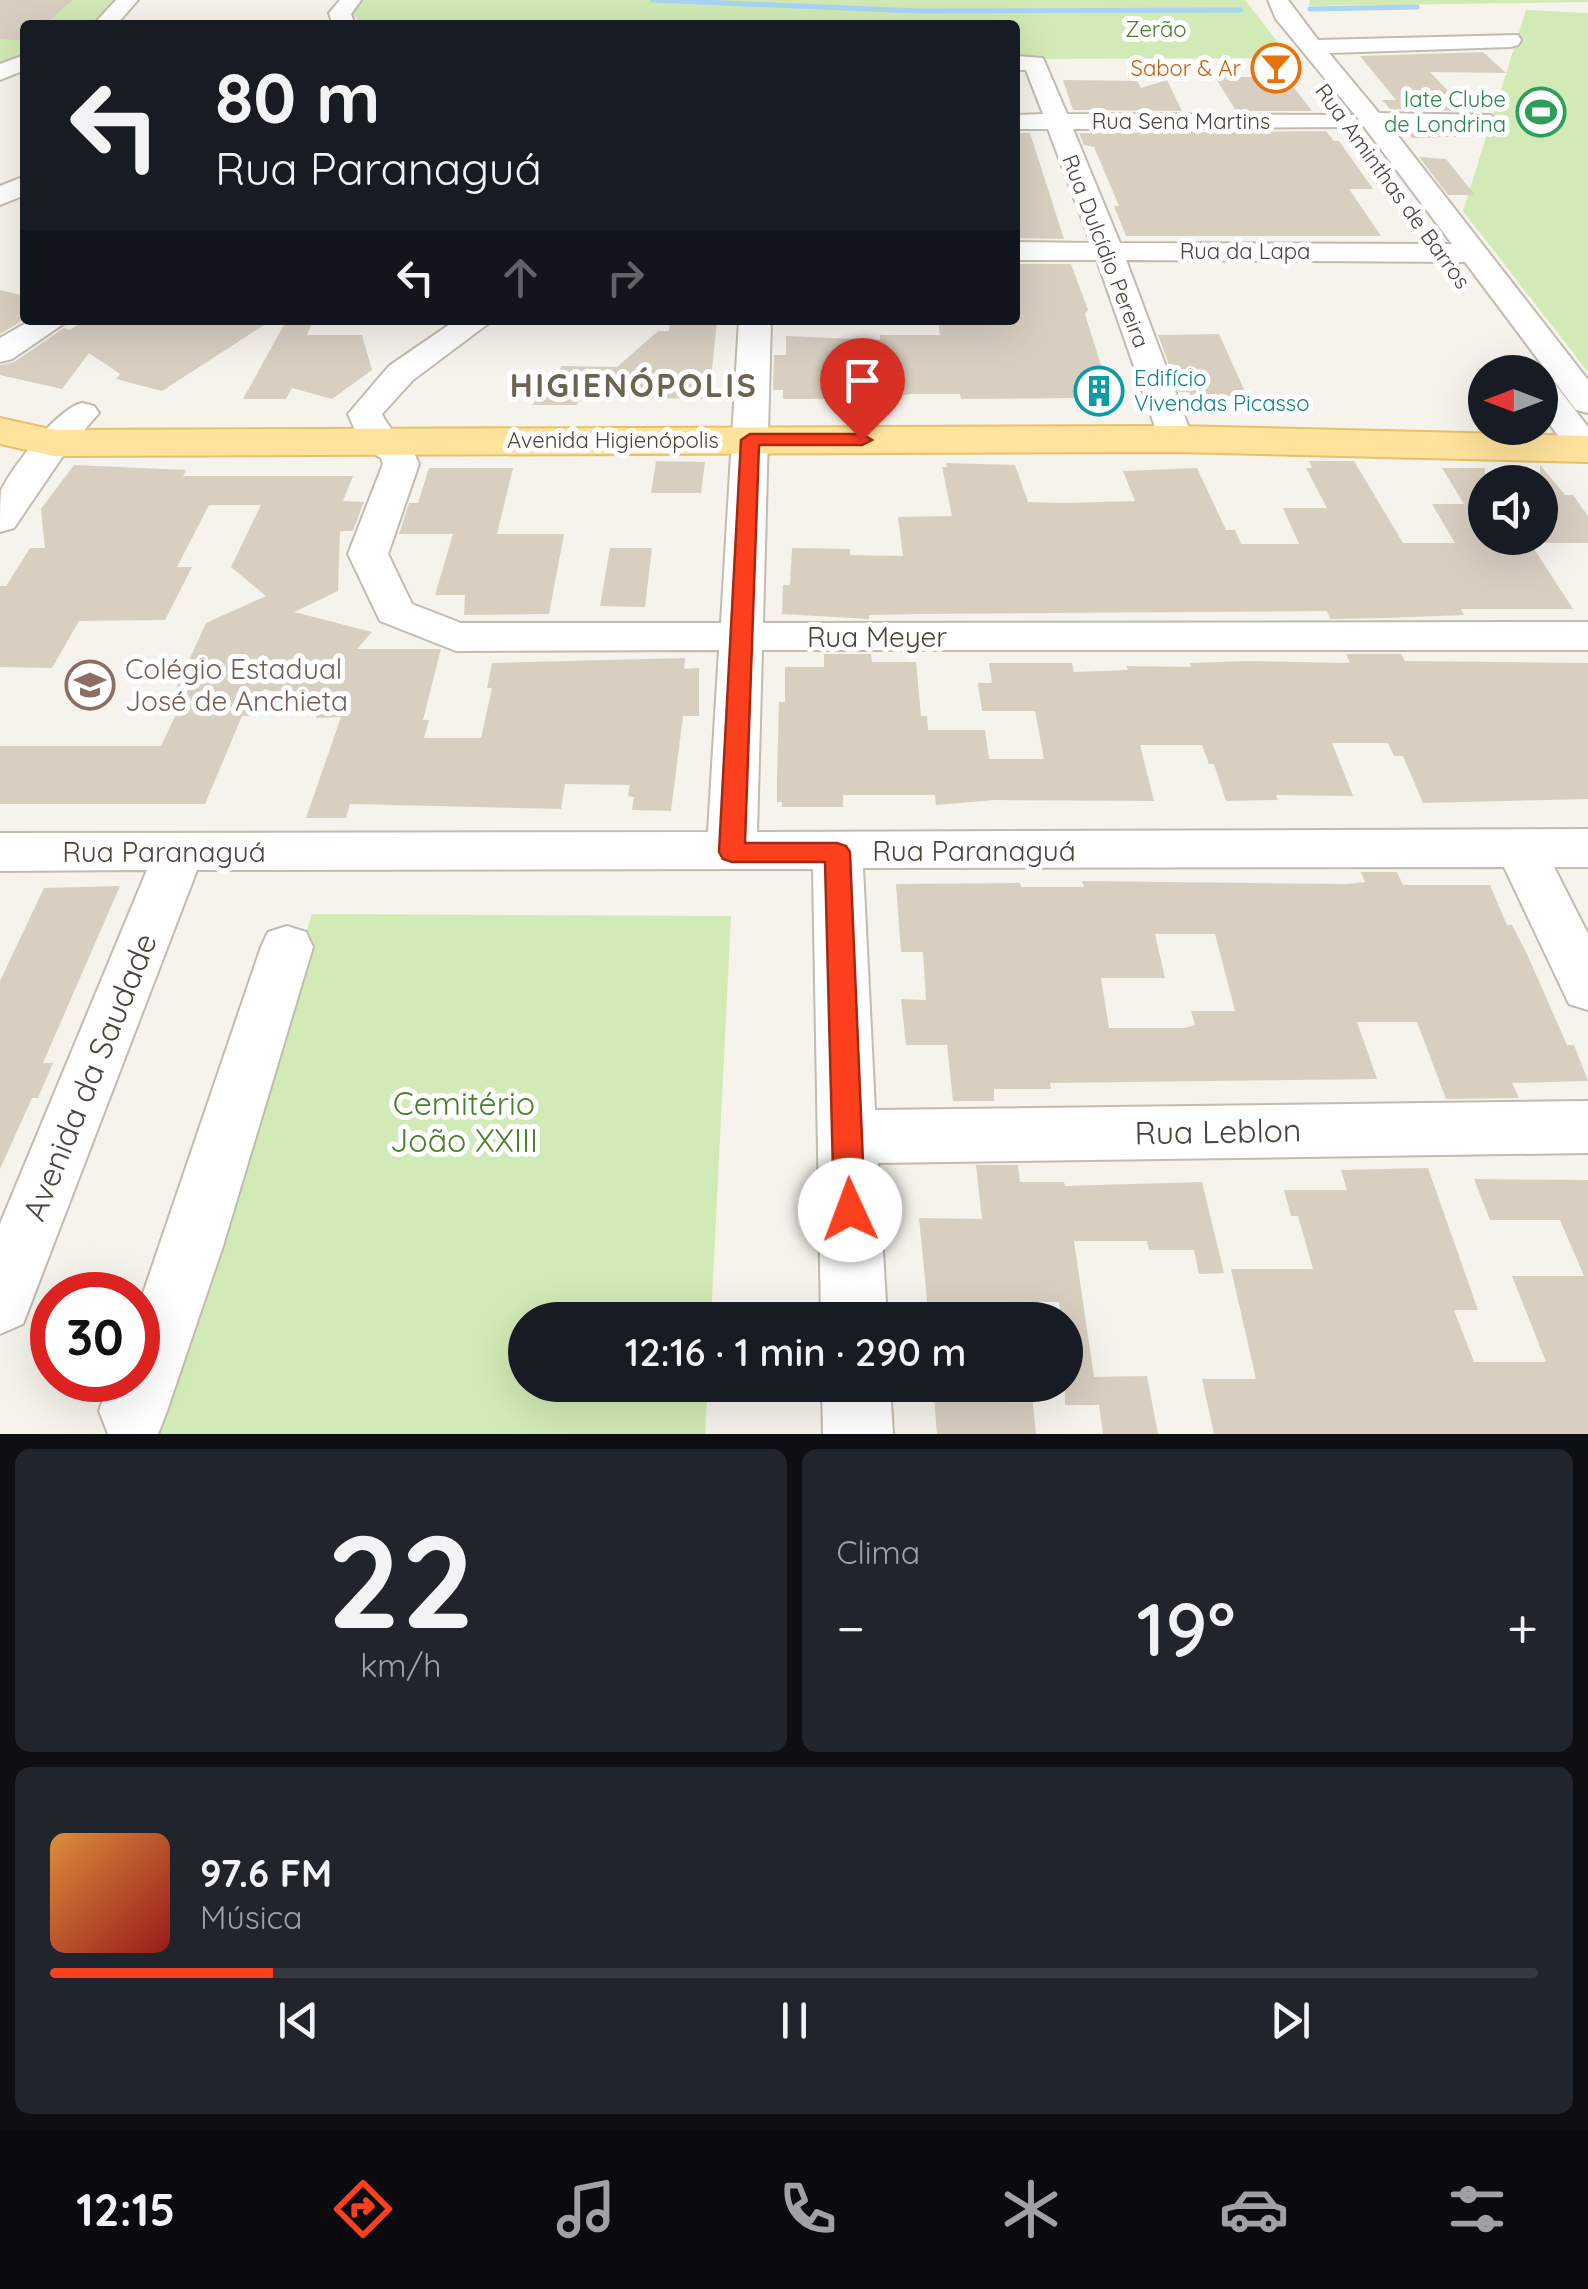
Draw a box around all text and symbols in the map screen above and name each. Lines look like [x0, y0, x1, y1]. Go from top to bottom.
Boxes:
park label: Zerão [1125, 15, 1187, 43]
bar icon: Sabor & Ar [1250, 42, 1302, 94]
text: 80 m [215, 53, 380, 141]
place label: Sabor & Ar [1131, 54, 1242, 82]
icon: left [50, 60, 180, 190]
street label: Rua Aminthas de Barros [1309, 78, 1477, 294]
place label: Iate Clube de Londrina [1384, 85, 1506, 138]
sports icon: Iate Clube de Londrina [1515, 86, 1567, 138]
street label: Rua Sena Martins [1092, 107, 1270, 135]
text: Rua Paranaguá [215, 140, 542, 196]
street label: Rua Dulcídio Pereira [1056, 150, 1156, 352]
street label: Rua da Lapa [1180, 237, 1310, 265]
icon: left [388, 250, 443, 305]
icon: ahead [493, 250, 548, 305]
icon: right [598, 250, 653, 305]
pin [820, 338, 905, 441]
icon: arrive [835, 353, 890, 408]
north arrow [1468, 355, 1558, 445]
map controls [1468, 355, 1558, 555]
place label: Edifício Vivendas Picasso [1134, 364, 1309, 417]
district label: HIGIENÓPOLIS [510, 365, 758, 405]
building icon: Edifício Vivendas Picasso [1073, 365, 1125, 417]
street label: Avenida Higienópolis [507, 426, 719, 454]
button: sound [1468, 465, 1558, 555]
street label: Rua Meyer [807, 619, 947, 654]
place label: Colégio Estadual José de Anchieta [125, 651, 348, 718]
school or university icon: Colégio Estadual José de Anchieta [64, 659, 116, 711]
street label: Rua Paranaguá [872, 833, 1076, 868]
street label: Rua Paranaguá [62, 834, 266, 869]
street label: Avenida da Saudade [13, 927, 165, 1226]
park label: Cemitério João XXIII [390, 1083, 538, 1160]
street label: Rua Leblon [1134, 1110, 1302, 1152]
position arrow [798, 1158, 902, 1262]
speed limit sign: 30 [30, 1272, 160, 1402]
text: 12:16 · 1 min · 290 m [625, 1328, 966, 1376]
text: 22 [327, 1498, 475, 1661]
text: Clima [837, 1532, 920, 1572]
text: 19° [1137, 1581, 1236, 1675]
text: − [837, 1593, 865, 1662]
text: + [1507, 1593, 1538, 1662]
text: km/h [360, 1645, 441, 1685]
text: 97.6 FM [200, 1849, 332, 1897]
text: Música [200, 1897, 303, 1937]
icon: previous [271, 1993, 326, 2048]
icon: pause [767, 1993, 822, 2048]
icon: next [1263, 1993, 1318, 2048]
icon: directions [328, 2174, 398, 2244]
icon: music [551, 2174, 621, 2244]
icon: phone [773, 2174, 843, 2244]
icon: climate [996, 2174, 1066, 2244]
icon: car [1219, 2174, 1289, 2244]
icon: filters [1442, 2174, 1512, 2244]
text: 12:15 [76, 2181, 175, 2237]

